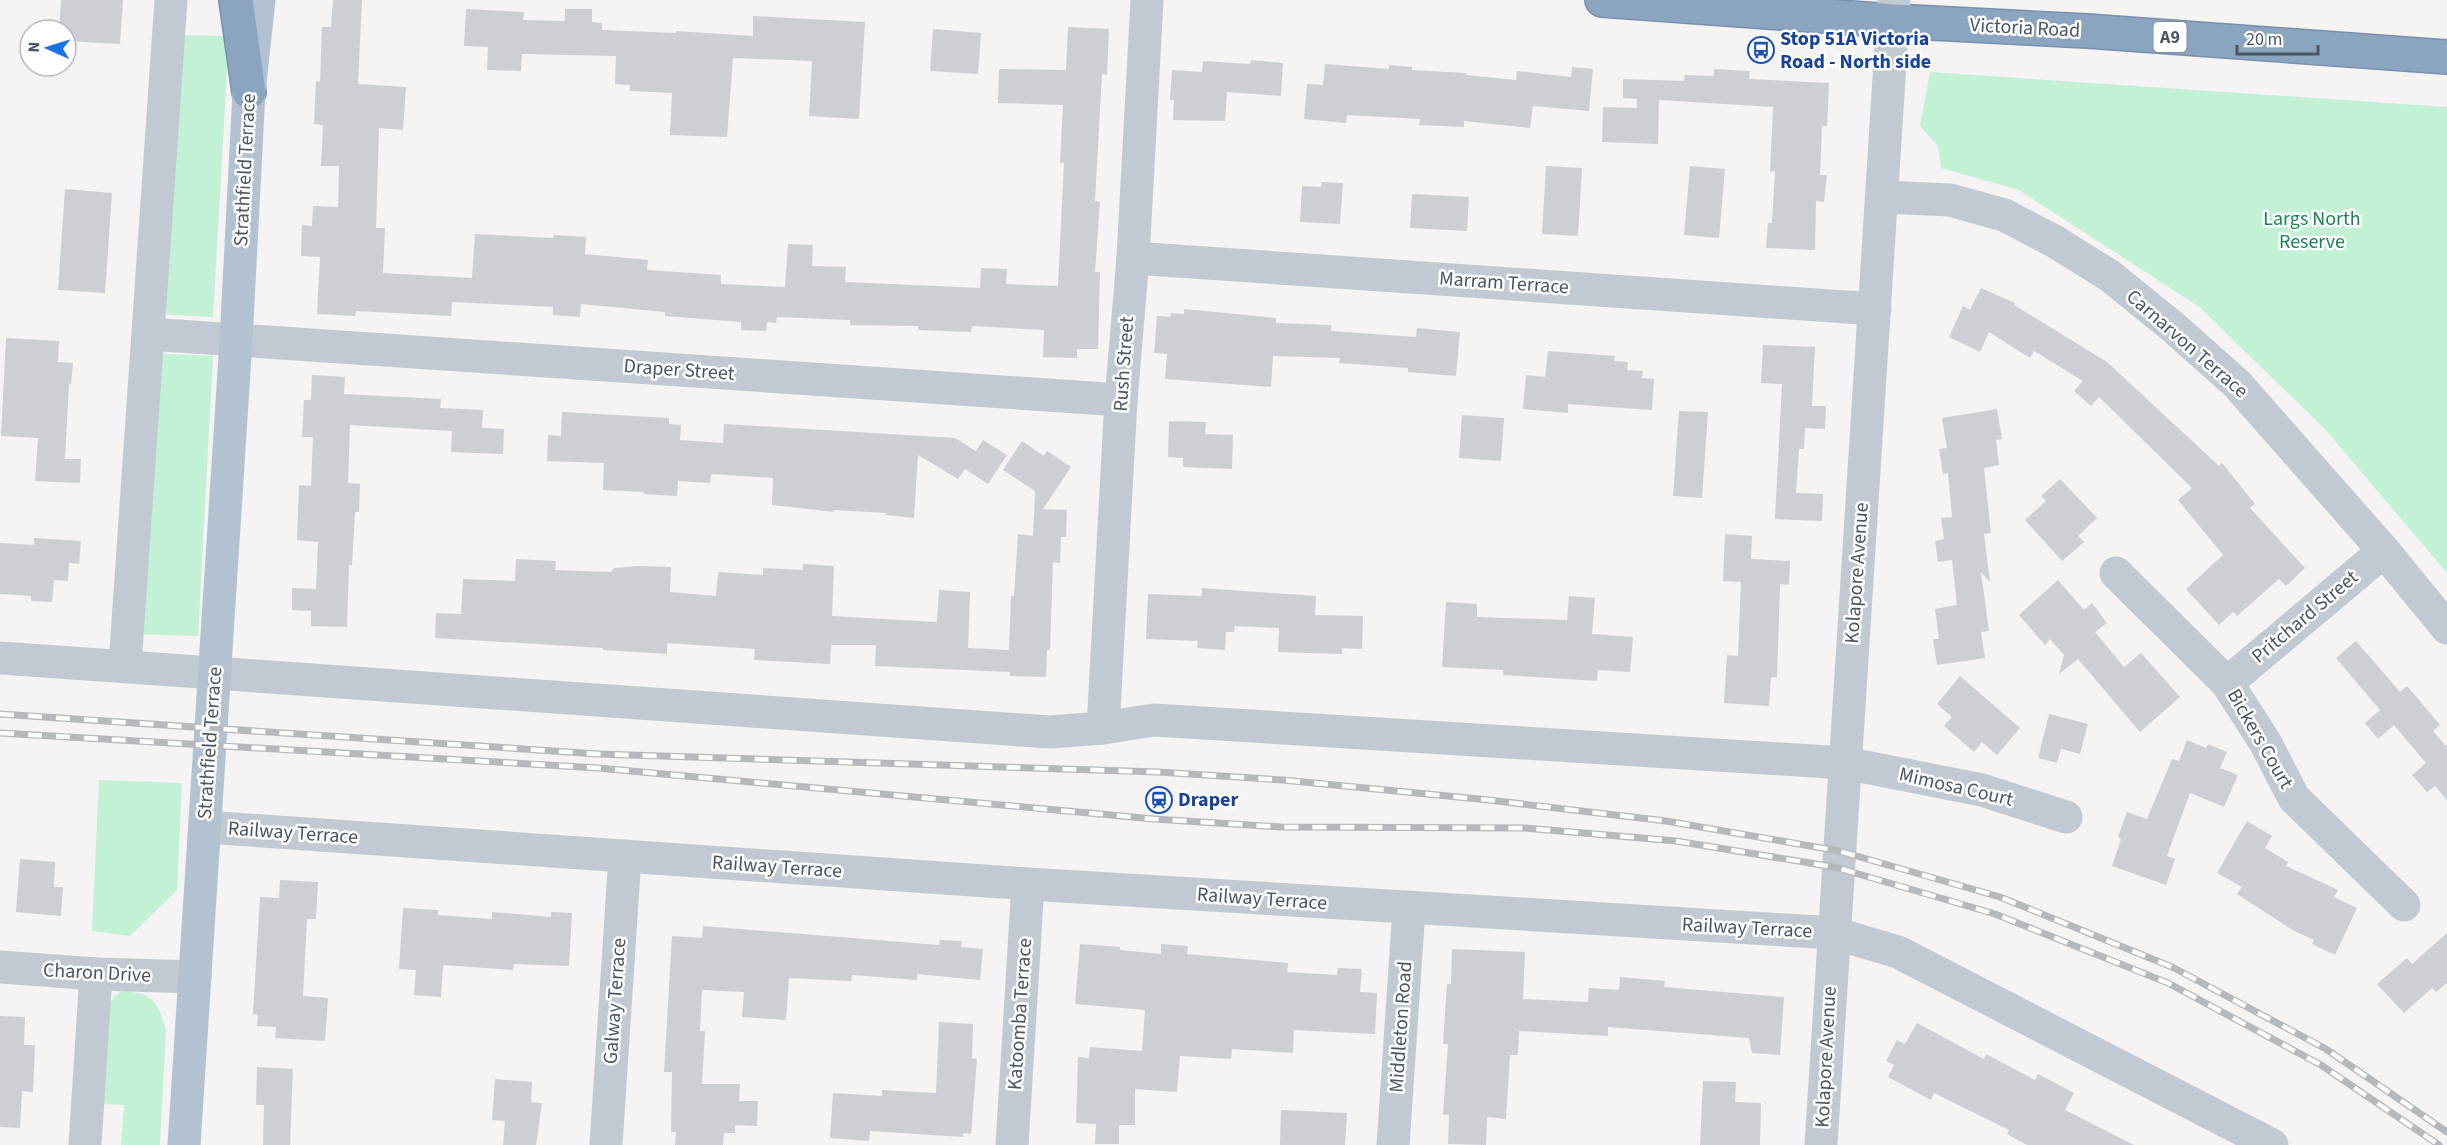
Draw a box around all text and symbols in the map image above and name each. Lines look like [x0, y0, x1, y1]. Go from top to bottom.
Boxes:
street label: Victoria Road [1969, 11, 2081, 45]
north arrow [18, 18, 78, 78]
scale bar [2237, 18, 2318, 56]
road number: A9 [2154, 22, 2186, 52]
place label: Stop 51A Victoria Road - North side [1780, 25, 1931, 76]
text: 20 m [2246, 27, 2282, 52]
bus stop icon: Stop 51A Victoria Road - North side [1746, 35, 1776, 65]
text: N [23, 41, 45, 53]
street label: Strathfield Terrace [227, 93, 263, 247]
park label: Largs North Reserve [2263, 205, 2361, 256]
street label: Marram Terrace [1438, 264, 1570, 302]
street label: Carnarvon Terrace [2120, 283, 2254, 405]
street label: Rush Street [1107, 315, 1141, 413]
street label: Draper Street [623, 352, 736, 388]
street label: Kolapore Avenue [1838, 501, 1876, 645]
street label: Pritchard Street [2246, 564, 2365, 670]
street label: Strathfield Terrace [191, 666, 229, 820]
street label: Bickers Court [2220, 684, 2300, 794]
street label: Mimosa Court [1896, 760, 2016, 814]
station icon: Draper [1144, 785, 1174, 815]
place label: Draper [1178, 786, 1238, 814]
street label: Railway Terrace [227, 814, 359, 852]
street label: Railway Terrace [711, 848, 843, 886]
street label: Railway Terrace [1196, 880, 1328, 918]
street label: Railway Terrace [1681, 911, 1813, 945]
street label: Galway Terrace [597, 937, 633, 1065]
street label: Katoomba Terrace [1001, 937, 1039, 1091]
street label: Charon Drive [42, 956, 152, 990]
street label: Middleton Road [1382, 960, 1420, 1094]
street label: Kolapore Avenue [1808, 985, 1844, 1128]

